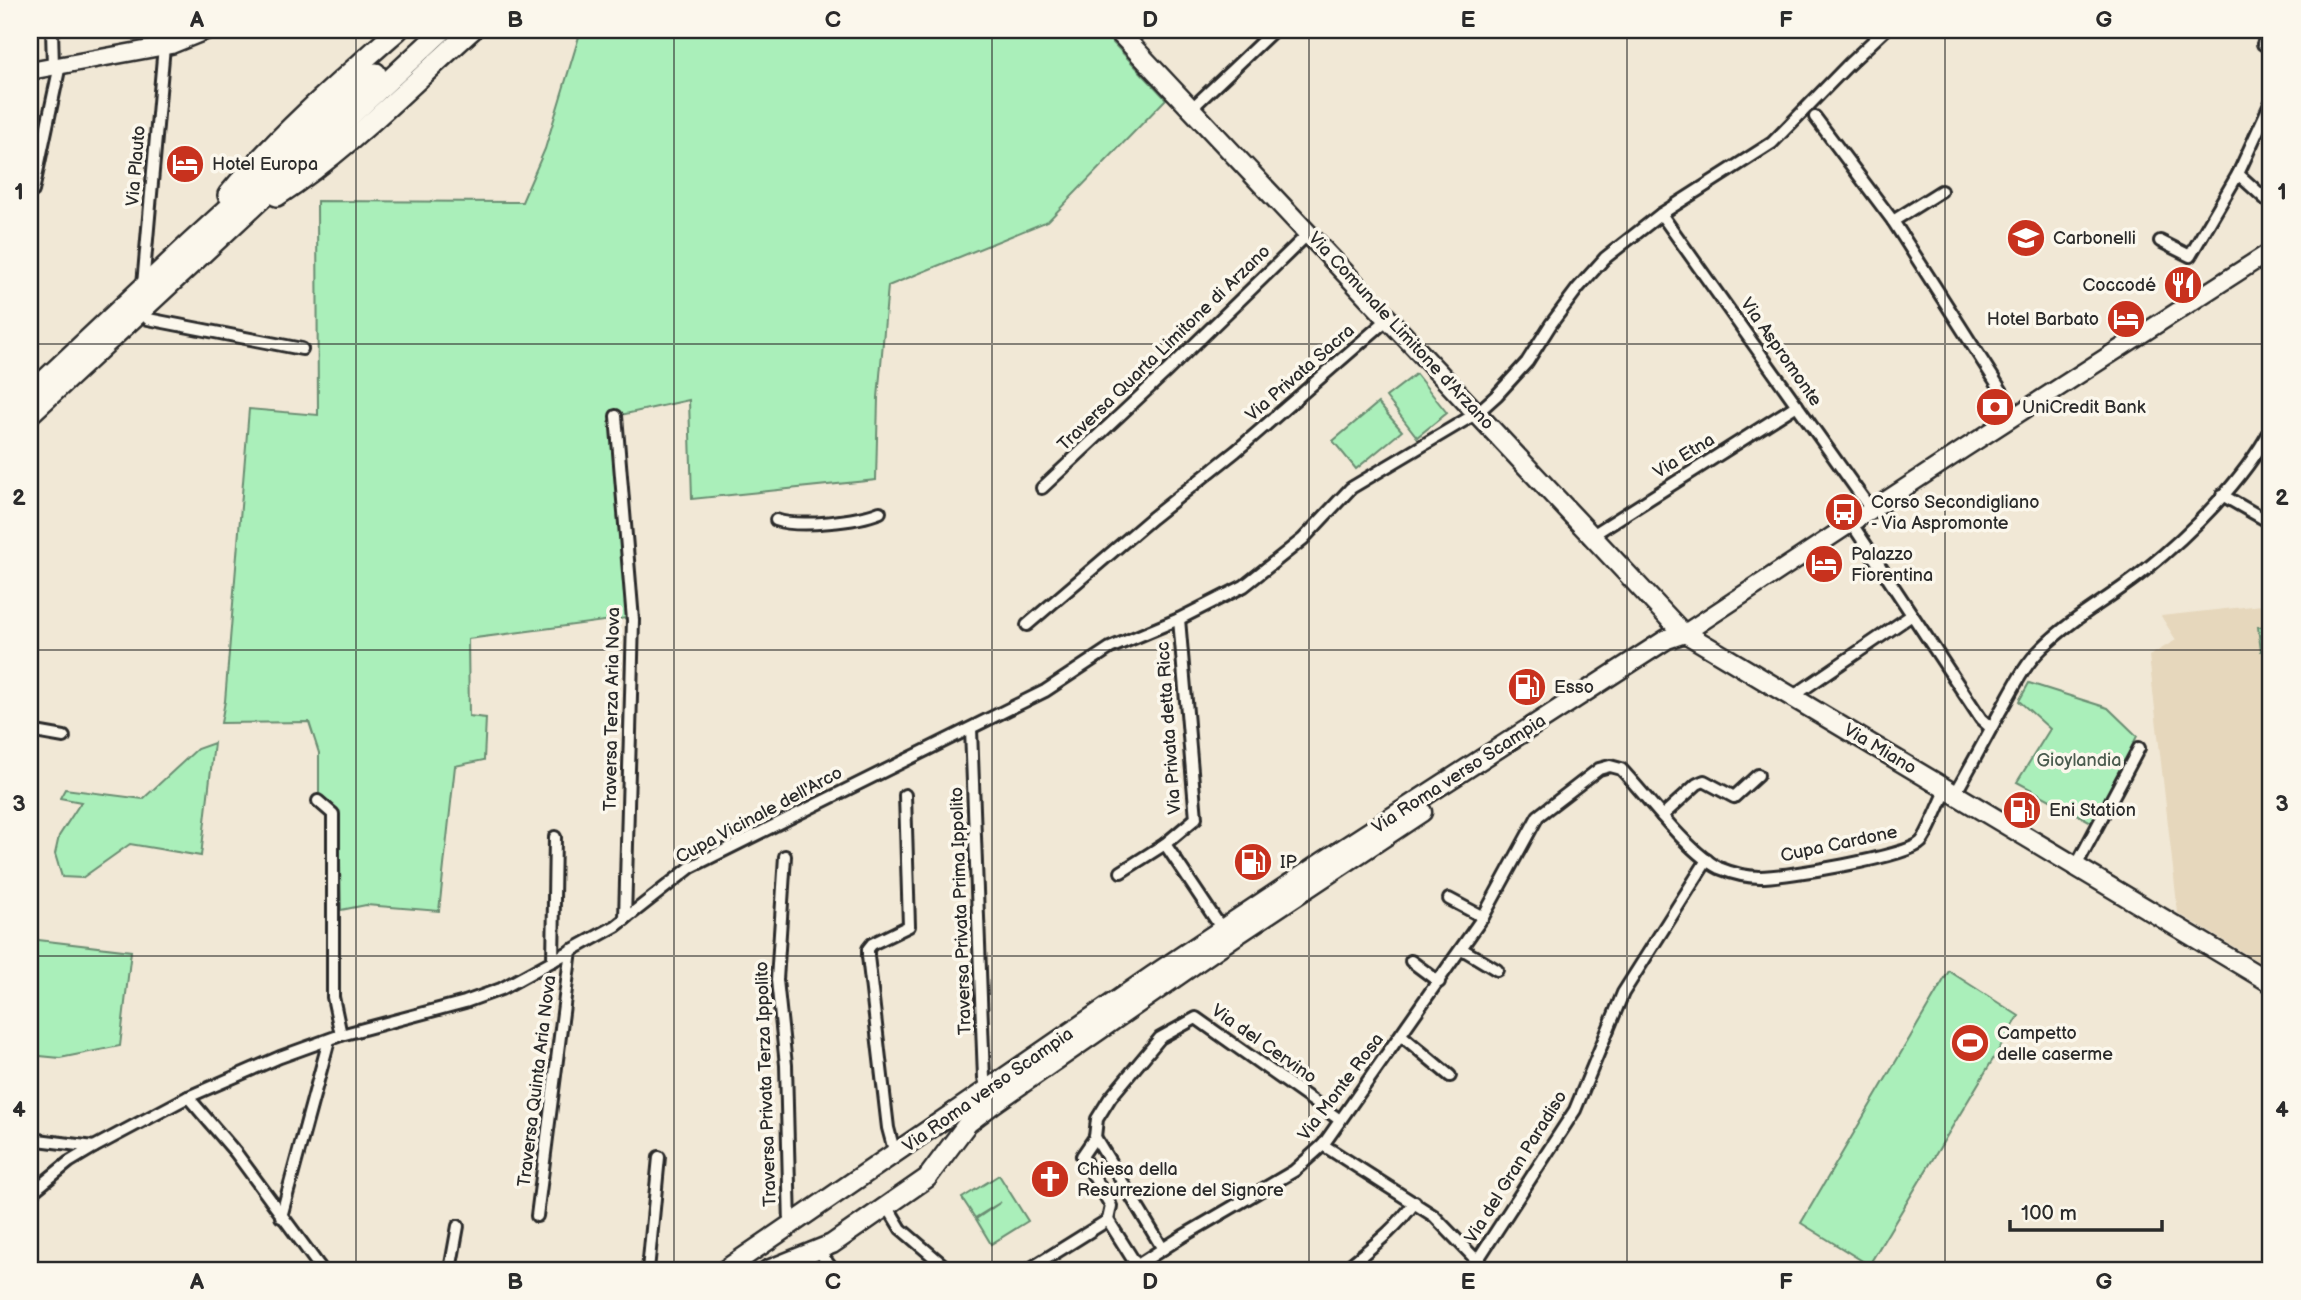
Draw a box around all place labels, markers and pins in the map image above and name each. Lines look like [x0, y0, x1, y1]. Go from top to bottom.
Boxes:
hotel icon: Hotel Europa [164, 143, 206, 185]
place label: Hotel Europa [212, 154, 318, 175]
school or university icon: Carbonelli [2005, 217, 2047, 259]
place label: Carbonelli [2053, 228, 2136, 249]
restaurant icon: Coccodé [2162, 264, 2204, 306]
place label: Coccodé [2082, 275, 2156, 296]
hotel icon: Hotel Barbato [2105, 298, 2147, 340]
place label: Hotel Barbato [1987, 309, 2099, 330]
bank icon: UniCredit Bank [1974, 386, 2016, 428]
place label: UniCredit Bank [2022, 397, 2146, 418]
bus stop icon: Corso Secondigliano - Via Aspromonte [1823, 491, 1865, 533]
place label: Corso Secondigliano - Via Aspromonte [1871, 492, 2039, 534]
hotel icon: Palazzo Fiorentina [1803, 543, 1845, 585]
place label: Palazzo Fiorentina [1851, 544, 1933, 586]
fuel station icon: Esso [1506, 666, 1548, 708]
place label: Esso [1554, 677, 1594, 698]
fuel station icon: Eni Station [2001, 789, 2043, 831]
place label: Eni Station [2049, 800, 2136, 821]
fuel station icon: IP [1232, 841, 1274, 883]
place label: IP [1280, 852, 1298, 873]
sports icon: Campetto delle caserme [1949, 1022, 1991, 1064]
place label: Campetto delle caserme [1997, 1023, 2113, 1065]
church icon: Chiesa della Resurrezione del Signore [1029, 1158, 1071, 1200]
place label: Chiesa della Resurrezione del Signore [1077, 1159, 1284, 1201]

